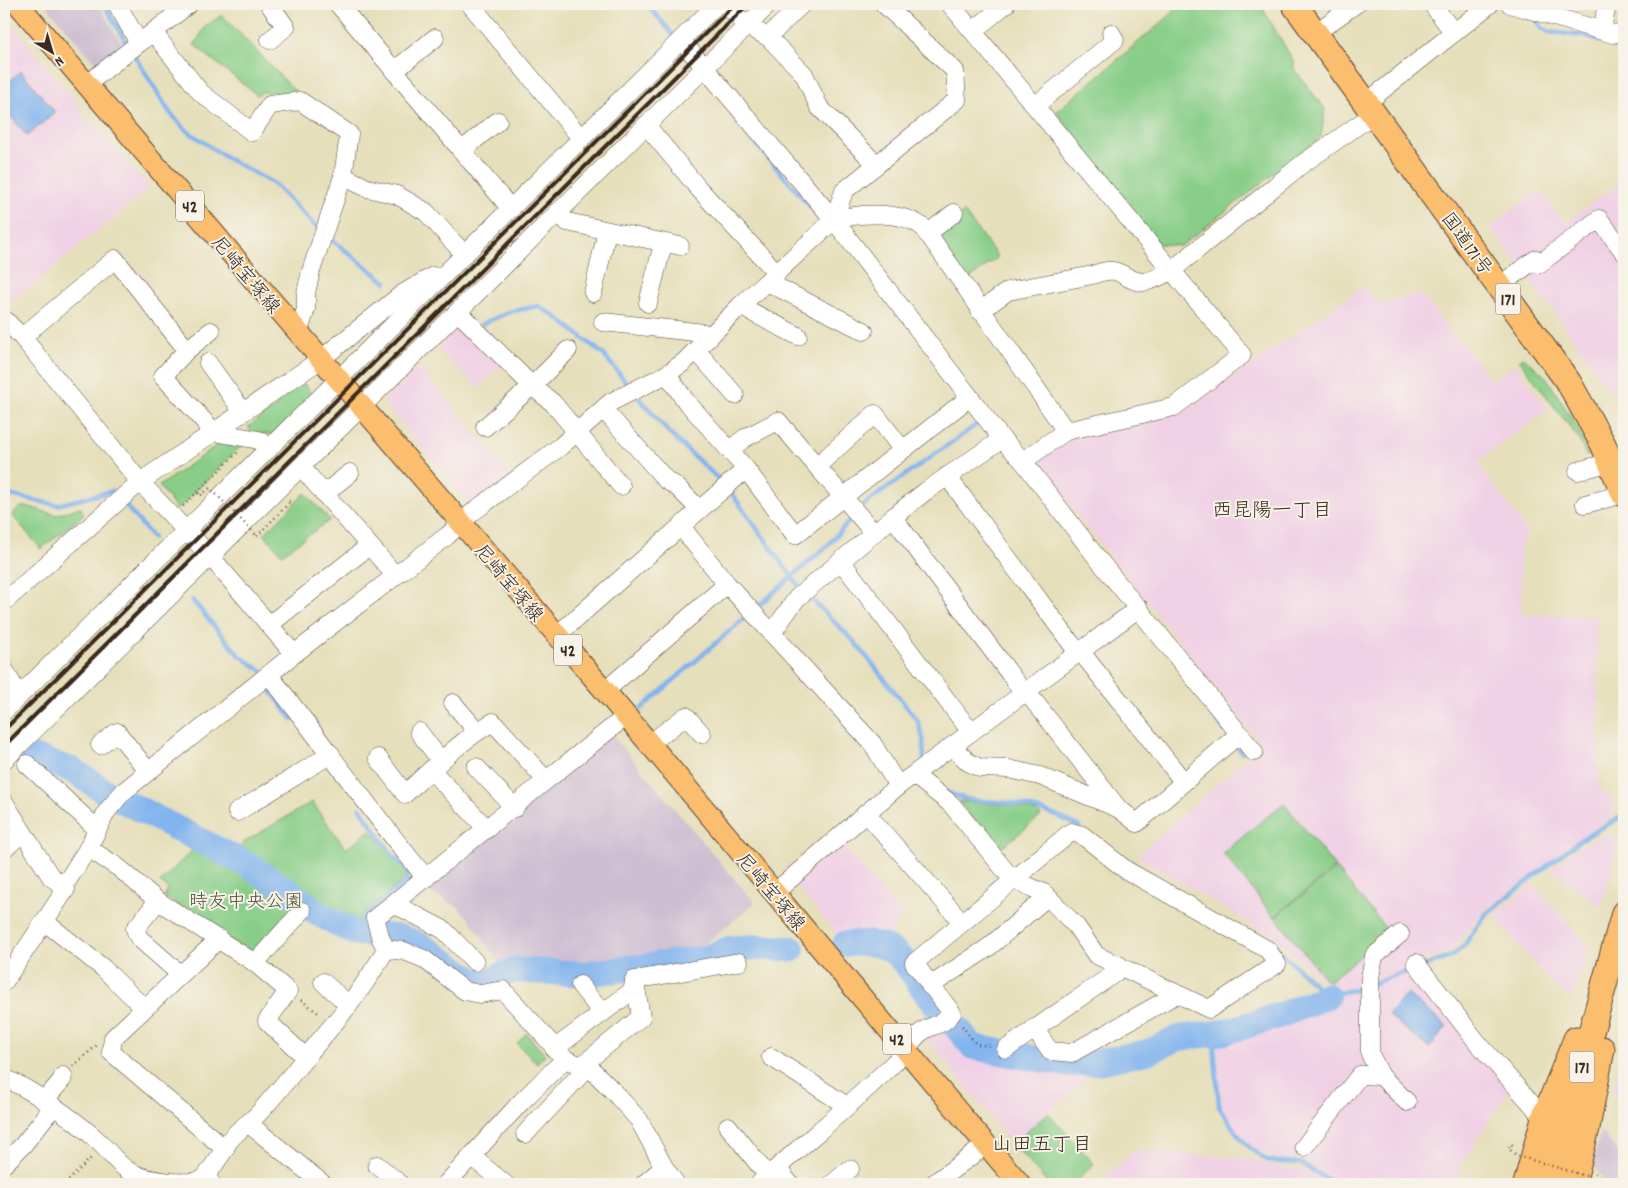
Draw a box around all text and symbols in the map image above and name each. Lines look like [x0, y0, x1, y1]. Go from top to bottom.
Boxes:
north arrow [28, 28, 78, 78]
text: N [50, 51, 68, 71]
road number: 42 [176, 190, 204, 222]
street label: 国道171号 [1433, 208, 1497, 282]
street label: 尼崎宝塚線 [203, 231, 285, 321]
road number: 171 [1496, 284, 1520, 314]
district label: 西昆陽一丁目 [1212, 498, 1332, 526]
street label: 尼崎宝塚線 [466, 539, 548, 629]
road number: 42 [554, 634, 582, 666]
street label: 尼崎宝塚線 [728, 848, 810, 938]
park label: 時友中央公園 [189, 890, 303, 917]
road number: 42 [883, 1024, 911, 1054]
road number: 171 [1570, 1052, 1594, 1082]
district label: 山田五丁目 [992, 1132, 1092, 1160]

